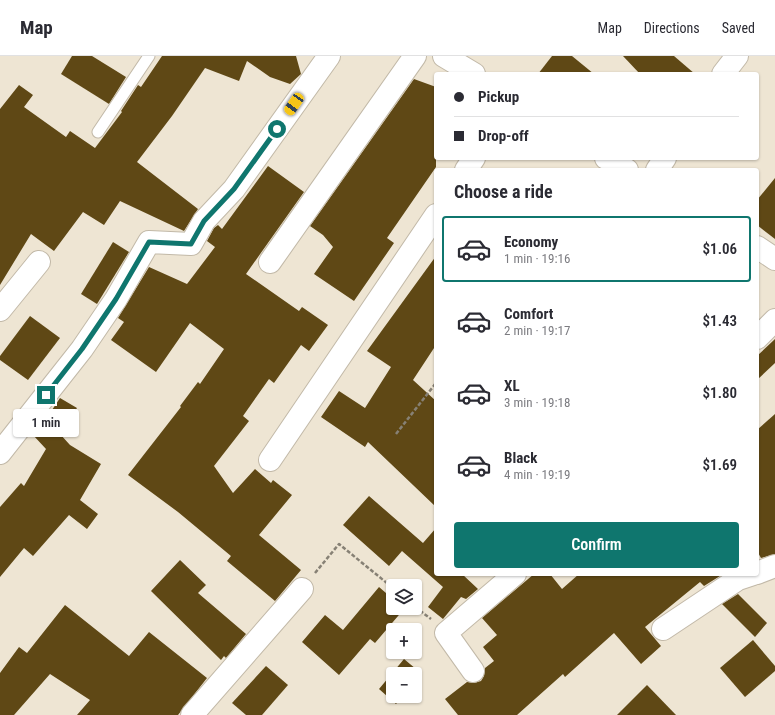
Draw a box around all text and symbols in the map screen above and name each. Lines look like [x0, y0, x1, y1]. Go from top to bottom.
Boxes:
text: Map [20, 16, 53, 39]
text: Map [598, 20, 622, 36]
text: Directions [644, 20, 700, 36]
text: Saved [722, 20, 755, 36]
text: Pickup [478, 88, 519, 106]
car [282, 91, 306, 117]
route start [268, 120, 286, 138]
text: Drop-off [478, 127, 529, 145]
text: Choose a ride [454, 181, 553, 202]
icon: car [456, 231, 492, 267]
text: Economy [504, 233, 558, 251]
text: $1.06 [703, 240, 737, 258]
text: 1 min · 19:16 [504, 251, 570, 266]
icon: car [456, 303, 492, 339]
text: Comfort [504, 305, 553, 323]
text: $1.43 [703, 312, 737, 330]
text: 2 min · 19:17 [504, 323, 570, 338]
icon: car [456, 375, 492, 411]
text: XL [504, 377, 520, 395]
text: $1.80 [703, 384, 737, 402]
route end [37, 386, 55, 404]
text: 3 min · 19:18 [504, 395, 570, 410]
callout: 1 min [13, 409, 79, 437]
text: 1 min [32, 415, 60, 430]
icon: car [456, 447, 492, 483]
text: Black [504, 449, 537, 467]
text: $1.69 [703, 456, 737, 474]
text: 4 min · 19:19 [504, 467, 570, 482]
button: Confirm [454, 522, 739, 568]
map controls [386, 579, 422, 703]
button: layers [386, 579, 422, 615]
button: + [386, 623, 422, 659]
button: − [386, 667, 422, 703]

